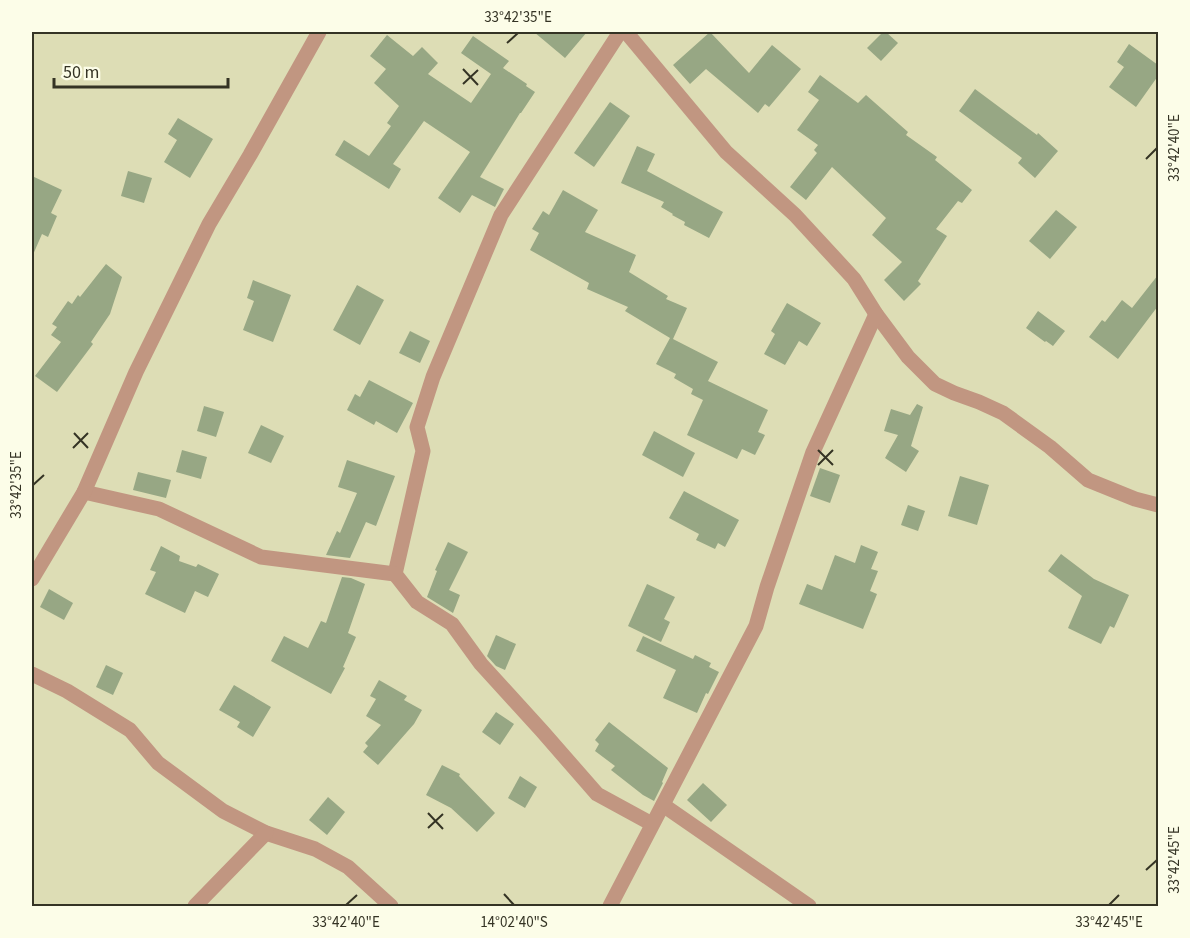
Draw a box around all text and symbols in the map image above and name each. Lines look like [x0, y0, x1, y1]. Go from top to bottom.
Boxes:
text: 33°42'35"E [484, 7, 552, 28]
scale bar [54, 51, 228, 89]
text: 50 m [63, 60, 99, 85]
text: 33°42'40"E [1164, 114, 1185, 182]
text: 33°42'35"E [6, 451, 27, 519]
text: 33°42'45"E [1164, 826, 1185, 894]
text: 33°42'40"E [312, 912, 380, 933]
text: 14°02'40"S [480, 912, 548, 933]
text: 33°42'45"E [1075, 912, 1143, 933]

